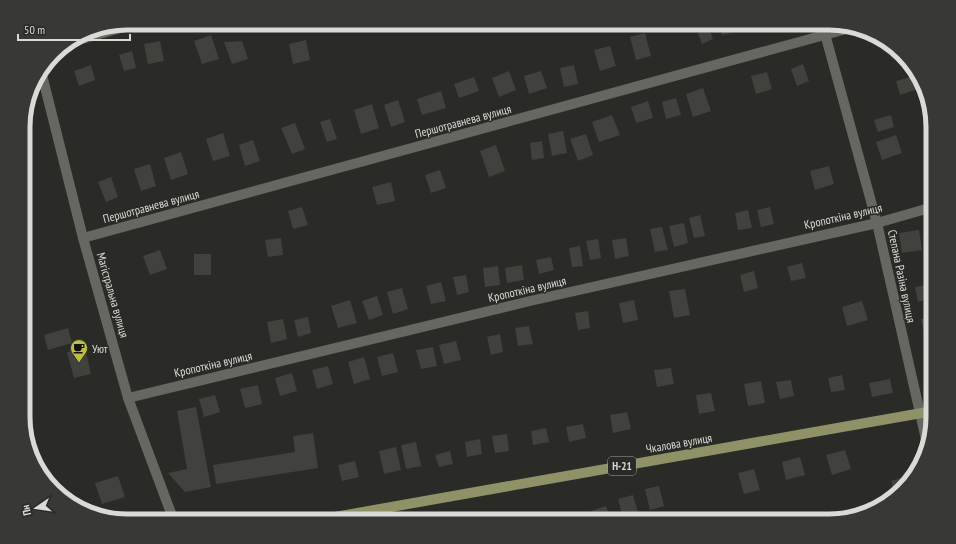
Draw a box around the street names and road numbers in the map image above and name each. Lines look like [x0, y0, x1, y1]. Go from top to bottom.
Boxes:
street label: Першотравнева вулиця [413, 101, 513, 141]
street label: Першотравнева вулиця [101, 186, 201, 226]
street label: Кропоткіна вулиця [803, 200, 884, 232]
street label: Степана Разіна вулиця [885, 228, 919, 324]
street label: Магістральна вулиця [94, 251, 132, 340]
street label: Кропоткіна вулиця [487, 273, 568, 305]
street label: Кропоткіна вулиця [173, 348, 254, 380]
street label: Чкалова вулиця [645, 430, 714, 456]
road number: Н-21 [608, 457, 636, 475]

